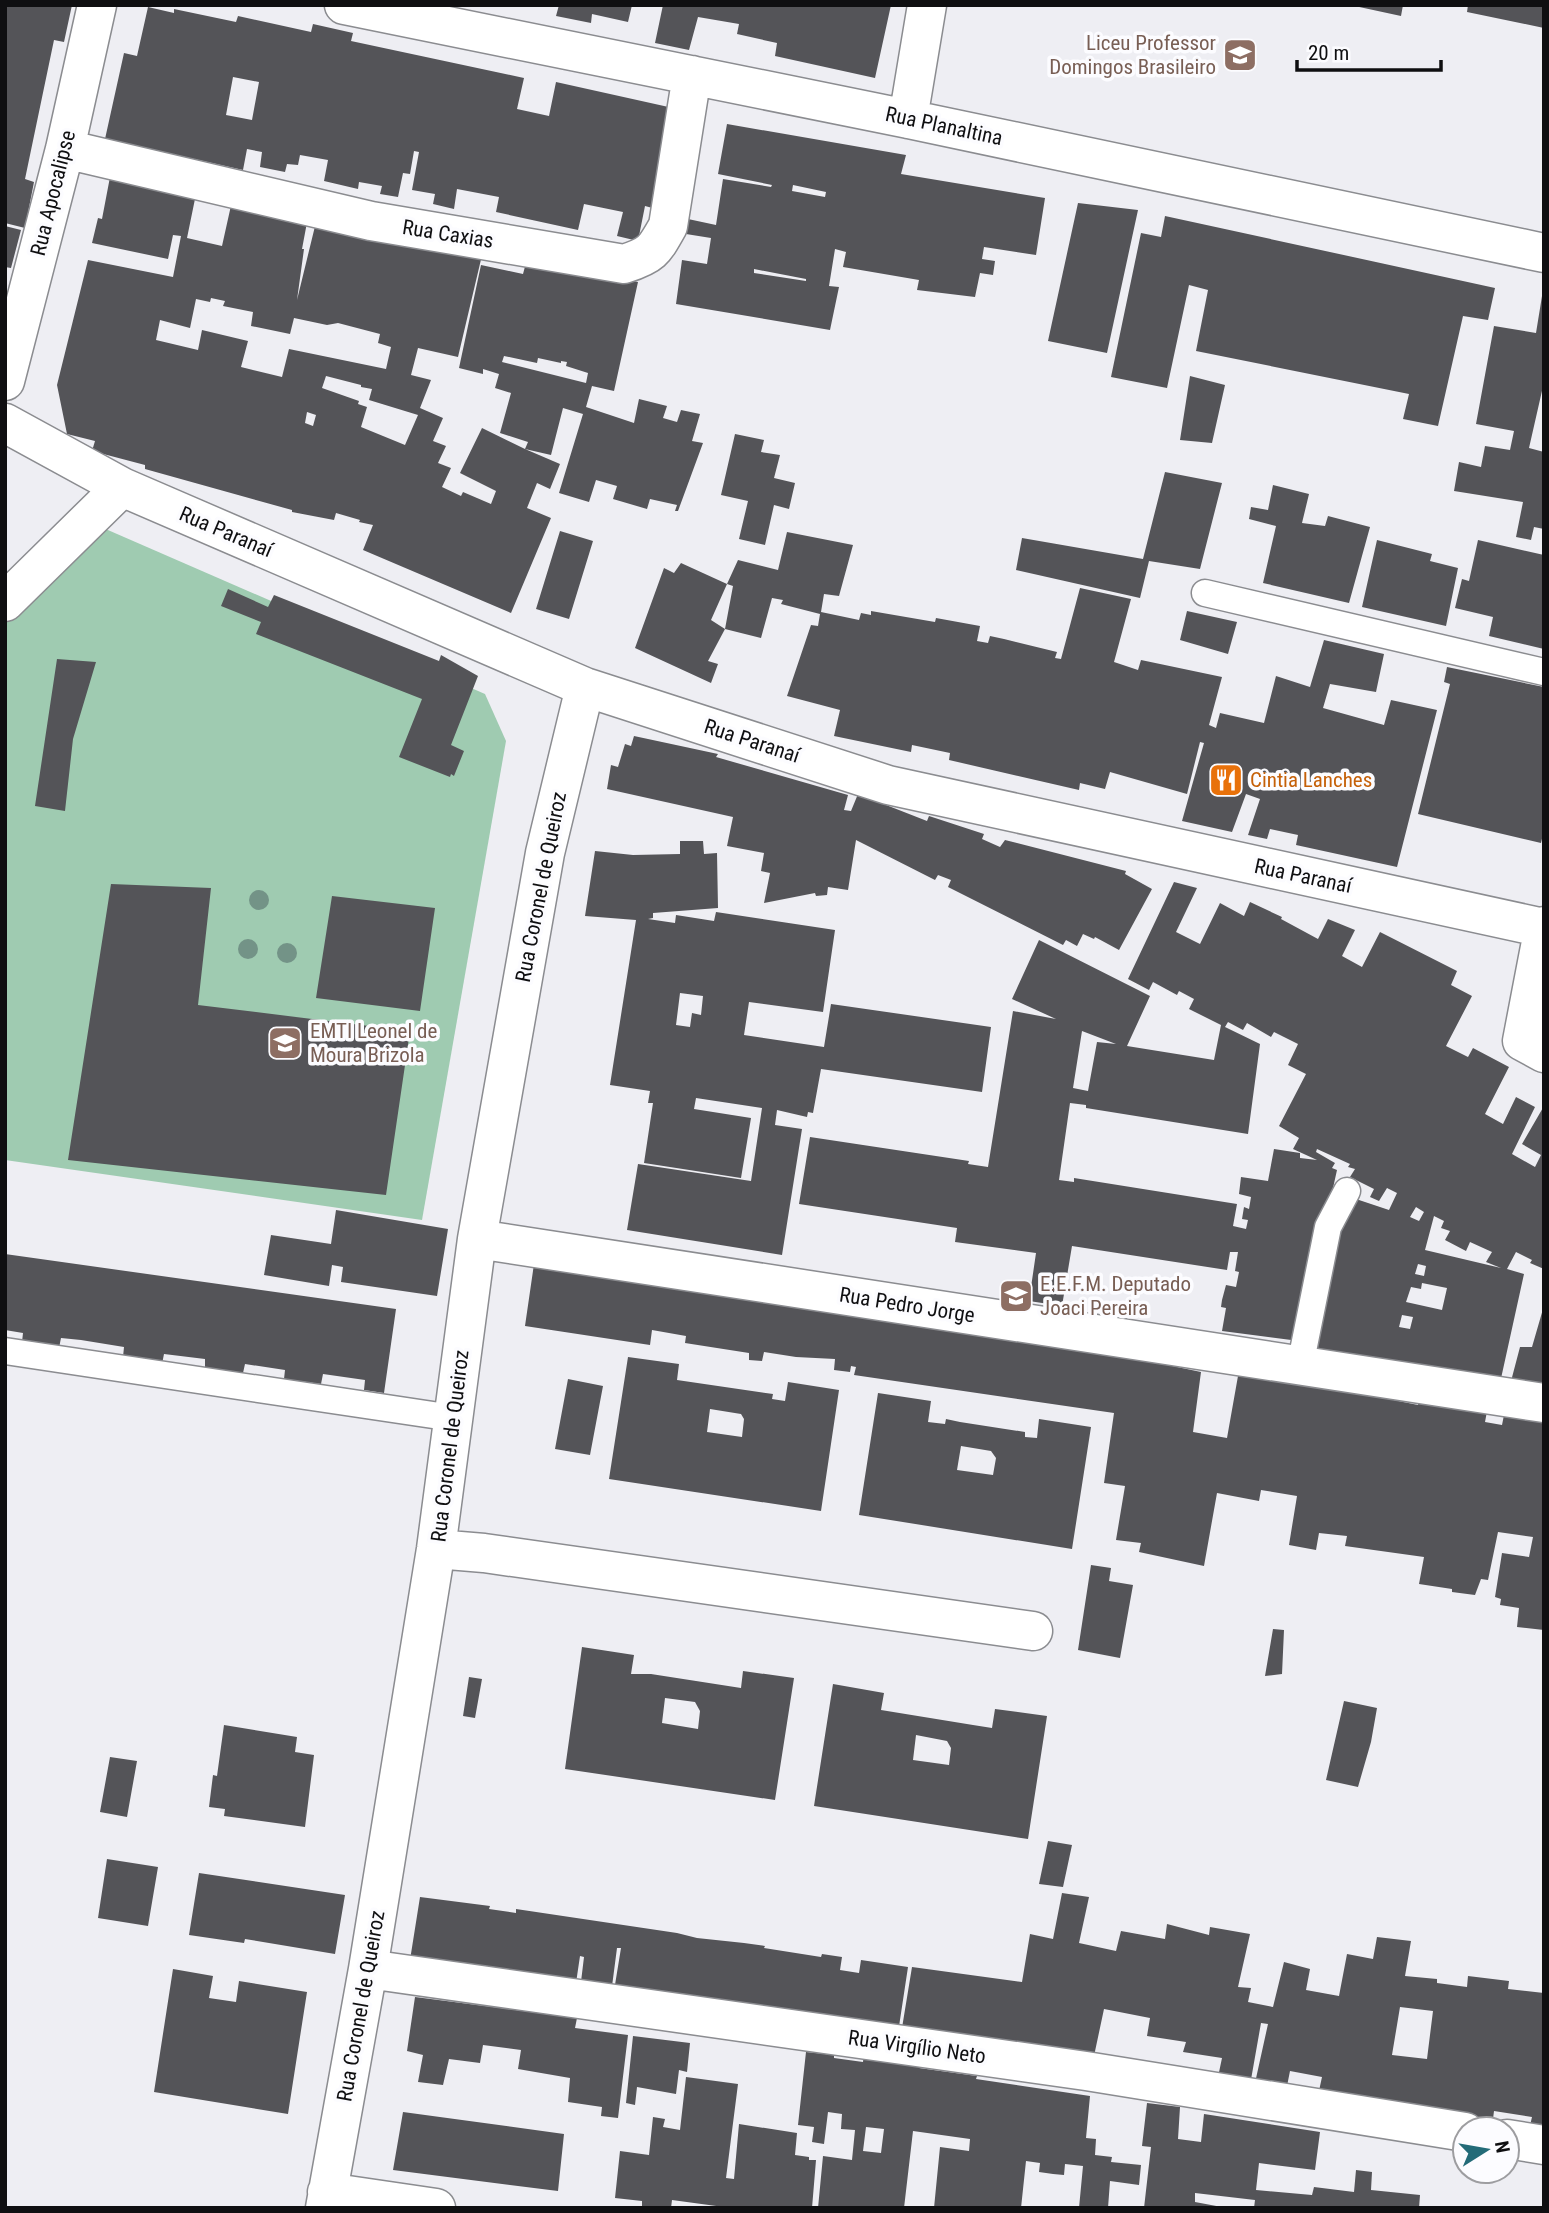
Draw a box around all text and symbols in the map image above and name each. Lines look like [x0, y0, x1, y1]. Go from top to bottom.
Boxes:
scale bar [1297, 28, 1440, 72]
place label: Liceu Professor Domingos Brasileiro [1049, 31, 1216, 79]
school or university icon: Liceu Professor Domingos Brasileiro [1221, 36, 1259, 74]
text: 20 m [1308, 41, 1349, 65]
street label: Rua Planaltina [883, 102, 1005, 150]
street label: Rua Apocalipse [26, 128, 80, 258]
street label: Rua Caxias [401, 215, 495, 253]
street label: Rua Paranaí [176, 502, 277, 563]
street label: Rua Paranaí [701, 714, 804, 768]
restaurant icon: Cintia Lanches [1207, 761, 1245, 799]
place label: Cintia Lanches [1250, 768, 1372, 792]
street label: Rua Coronel de Queiroz [511, 790, 571, 984]
street label: Rua Paranaí [1252, 854, 1355, 898]
place label: EMTI Leonel de Moura Brizola [310, 1019, 437, 1067]
school or university icon: EMTI Leonel de Moura Brizola [266, 1024, 304, 1062]
place label: E.E.F.M. Deputado Joaci Pereira [1040, 1272, 1191, 1320]
school or university icon: E.E.F.M. Deputado Joaci Pereira [997, 1277, 1035, 1315]
street label: Rua Pedro Jorge [838, 1282, 976, 1328]
street label: Rua Coronel de Queiroz [426, 1349, 474, 1543]
street label: Rua Coronel de Queiroz [332, 1909, 390, 2103]
street label: Rua Virgílio Neto [847, 2025, 987, 2069]
north arrow [1451, 2115, 1521, 2185]
text: N [1490, 2139, 1515, 2155]

